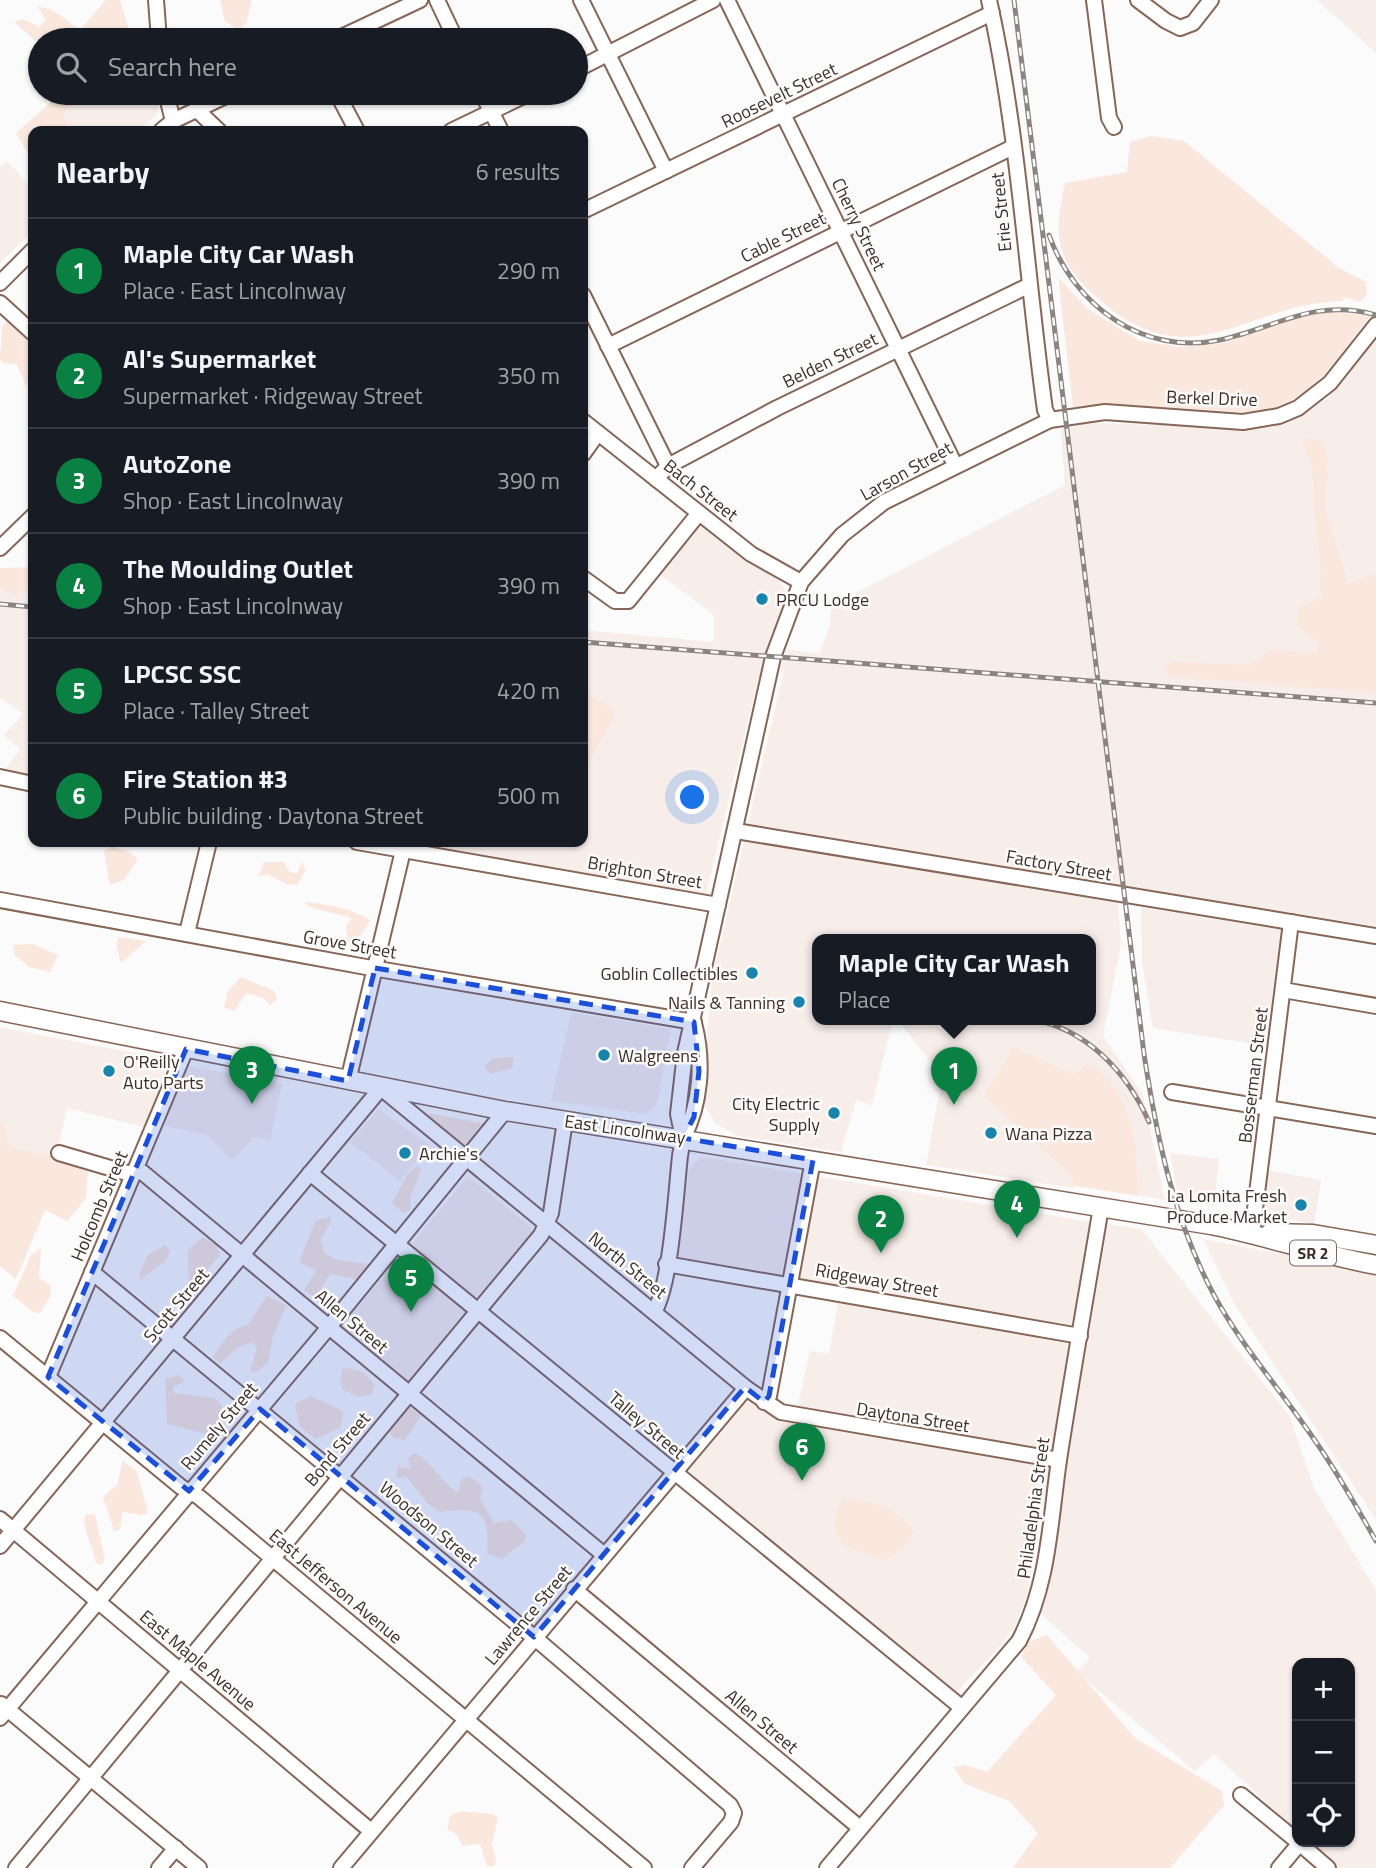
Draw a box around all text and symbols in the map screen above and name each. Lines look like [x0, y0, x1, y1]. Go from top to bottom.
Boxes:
search box [28, 28, 588, 105]
text: Search here [108, 47, 237, 86]
icon: search [52, 48, 90, 86]
street label: Roosevelt Street [717, 55, 842, 135]
text: Nearby [56, 149, 149, 195]
text: 6 results [476, 154, 560, 189]
street label: Erie Street [983, 170, 1019, 253]
street label: Cherry Street [825, 173, 893, 275]
street label: Cable Street [736, 204, 831, 269]
text: Maple City Car Wash [123, 234, 354, 273]
text: 1 [73, 253, 85, 288]
text: 290 m [497, 253, 560, 288]
text: Place · East Lincolnway [123, 273, 346, 308]
street label: Belden Street [778, 325, 883, 395]
text: Al's Supermarket [123, 339, 316, 378]
text: 2 [73, 358, 85, 393]
text: 350 m [497, 358, 560, 393]
text: Supermarket · Ridgeway Street [123, 378, 423, 413]
street label: Berkel Drive [1166, 383, 1258, 413]
street label: Larson Street [855, 434, 958, 507]
text: AutoZone [123, 444, 231, 483]
street label: Bach Street [658, 452, 745, 528]
text: 3 [73, 463, 85, 498]
text: 390 m [497, 463, 560, 498]
text: Shop · East Lincolnway [123, 483, 343, 518]
text: The Moulding Outlet [123, 549, 353, 588]
text: 4 [73, 568, 85, 603]
text: 390 m [497, 568, 560, 603]
place label: PRCU Lodge [776, 586, 869, 613]
text: Shop · East Lincolnway [123, 588, 343, 623]
marker: PRCU Lodge [754, 591, 770, 607]
text: LPCSC SSC [123, 654, 241, 693]
text: 5 [73, 673, 85, 708]
text: 420 m [497, 673, 560, 708]
text: Place · Talley Street [123, 693, 309, 728]
text: Fire Station #3 [123, 759, 288, 798]
text: 6 [73, 778, 85, 813]
text: 500 m [497, 778, 560, 813]
your location [675, 780, 709, 814]
text: Public building · Daytona Street [123, 798, 423, 833]
street label: Factory Street [1004, 842, 1115, 888]
street label: Brighton Street [586, 849, 705, 895]
street label: Grove Street [301, 923, 400, 966]
popup [812, 934, 1096, 1025]
text: Maple City Car Wash [838, 943, 1070, 982]
place label: Goblin Collectibles [600, 960, 738, 987]
marker: Goblin Collectibles [744, 965, 760, 981]
text: Place [838, 982, 890, 1017]
place label: Nails & Tanning [668, 989, 785, 1016]
marker: Nails & Tanning [791, 994, 807, 1010]
street label: Bosserman Street [1231, 1005, 1275, 1145]
place label: Walgreens [618, 1042, 698, 1069]
pin: 3 [229, 1046, 275, 1104]
marker: Walgreens [596, 1047, 612, 1063]
pin: 1 [931, 1047, 977, 1105]
place label: O'Reilly Auto Parts [123, 1048, 204, 1096]
marker: O'Reilly Auto Parts [101, 1063, 117, 1079]
place label: City Electric Supply [732, 1090, 820, 1138]
marker: City Electric Supply [826, 1105, 842, 1121]
street label: East Lincolnway [563, 1107, 688, 1151]
place label: Wana Pizza [1005, 1120, 1092, 1147]
marker: Wana Pizza [983, 1125, 999, 1141]
place label: Archie's [419, 1140, 478, 1167]
marker: Archie's [397, 1145, 413, 1161]
street label: Holcomb Street [64, 1146, 135, 1266]
pin: 4 [994, 1180, 1040, 1238]
place label: La Lomita Fresh Produce Market [1167, 1182, 1288, 1230]
pin: 2 [858, 1195, 904, 1253]
marker: La Lomita Fresh Produce Market [1293, 1197, 1309, 1213]
street label: North Street [583, 1225, 674, 1306]
road number: SR 2 [1290, 1240, 1336, 1266]
pin: 5 [388, 1254, 434, 1312]
street label: Ridgeway Street [813, 1256, 941, 1304]
street label: Scott Street [137, 1261, 216, 1348]
street label: Allen Street [310, 1282, 395, 1360]
street label: Rumely Street [174, 1375, 264, 1476]
street label: Talley Street [603, 1385, 692, 1466]
street label: Daytona Street [855, 1395, 972, 1439]
street label: Bond Street [298, 1405, 377, 1492]
pin: 6 [779, 1423, 825, 1481]
street label: Philadelphia Street [1010, 1435, 1056, 1581]
street label: Woodson Street [374, 1474, 485, 1574]
street label: East Jefferson Avenue [263, 1522, 409, 1650]
street label: Lawrence Street [478, 1559, 578, 1671]
street label: East Maple Avenue [134, 1603, 262, 1717]
map controls [1292, 1658, 1355, 1847]
button: + [1292, 1658, 1355, 1721]
street label: Allen Street [720, 1682, 805, 1760]
button: − [1292, 1721, 1355, 1784]
button: locate [1292, 1784, 1355, 1847]

